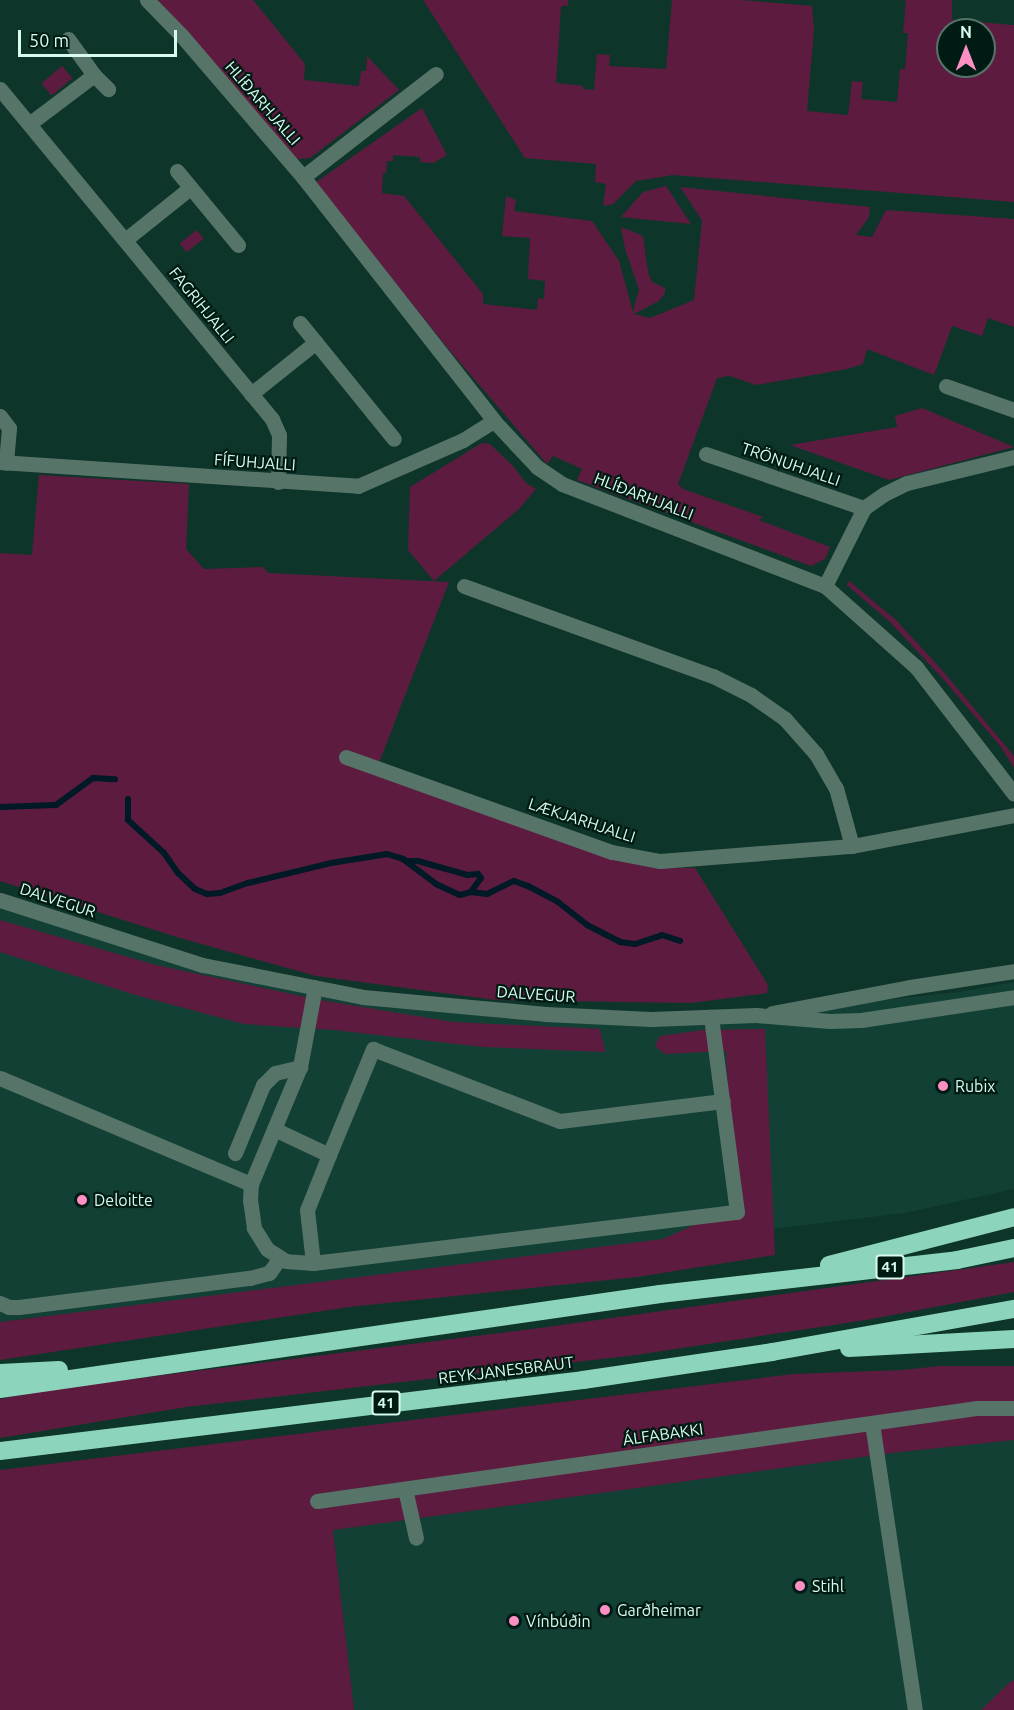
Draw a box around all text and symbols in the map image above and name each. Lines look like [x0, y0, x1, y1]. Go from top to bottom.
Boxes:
scale bar [21, 18, 180, 56]
north arrow [936, 18, 996, 78]
text: N [960, 23, 972, 41]
text: 50 m [29, 30, 69, 50]
street label: HLÍÐARHJALLI [221, 57, 305, 149]
street label: FAGRIHJALLI [165, 263, 239, 347]
street label: TRÖNUHJALLI [739, 438, 843, 490]
street label: FÍFUHJALLI [214, 450, 296, 474]
street label: HLÍÐARHJALLI [592, 468, 696, 524]
street label: LÆKJARHJALLI [526, 794, 638, 846]
street label: DALVEGUR [18, 879, 98, 921]
street label: DALVEGUR [496, 982, 576, 1006]
place label: Rubix [955, 1076, 995, 1096]
marker: Rubix [936, 1079, 950, 1093]
place label: Deloitte [94, 1190, 153, 1210]
marker: Deloitte [75, 1193, 89, 1207]
road number: 41 [875, 1255, 905, 1279]
street label: REYKJANESBRAUT [437, 1352, 575, 1388]
road number: 41 [371, 1391, 401, 1415]
street label: ÁLFABAKKI [622, 1419, 704, 1449]
place label: Stihl [812, 1576, 844, 1596]
marker: Stihl [793, 1579, 807, 1593]
place label: Garðheimar [617, 1600, 701, 1620]
marker: Garðheimar [598, 1603, 612, 1617]
place label: Vínbúðin [526, 1611, 591, 1631]
marker: Vínbúðin [507, 1614, 521, 1628]

